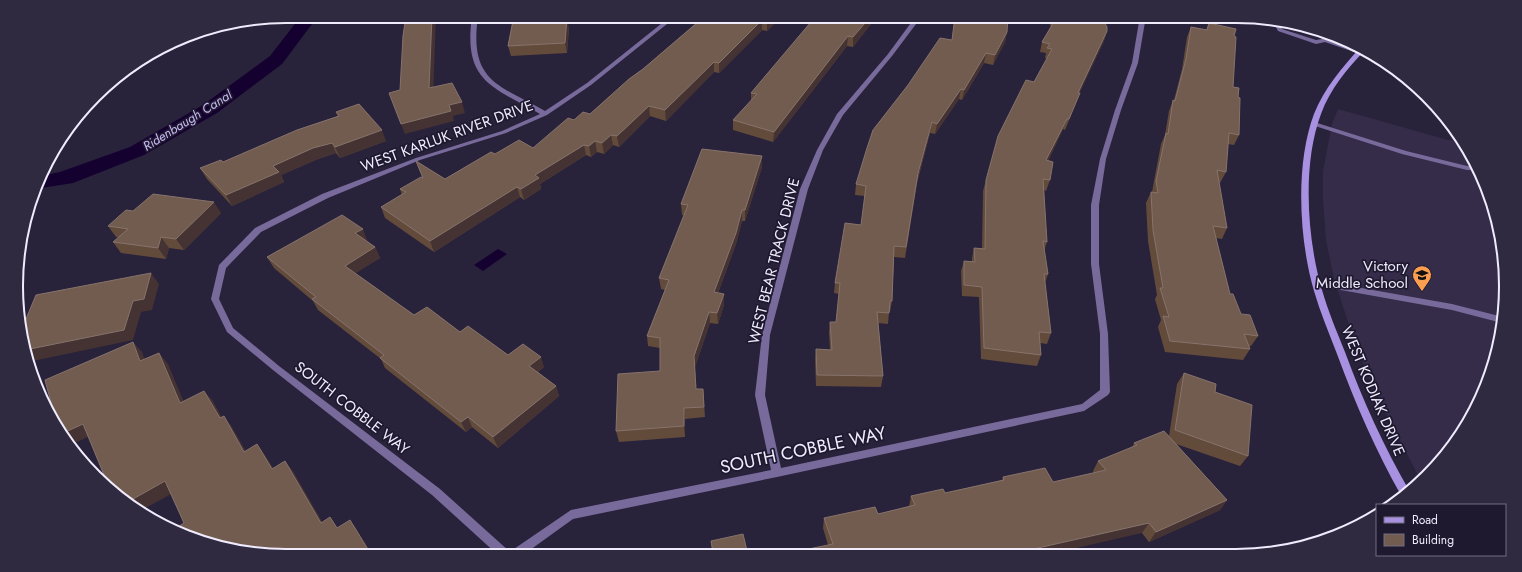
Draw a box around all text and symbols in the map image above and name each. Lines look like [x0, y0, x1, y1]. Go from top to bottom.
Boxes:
water label: Ridenbaugh Canal [139, 85, 236, 155]
street label: WEST KARLUK RIVER DRIVE [358, 94, 536, 178]
street label: WEST BEAR TRACK DRIVE [743, 176, 805, 346]
place label: Victory Middle School [1316, 255, 1408, 294]
school or university icon: Victory Middle School [1411, 264, 1433, 292]
street label: WEST KODIAK DRIVE [1336, 322, 1410, 460]
street label: SOUTH COBBLE WAY [290, 356, 415, 460]
street label: SOUTH COBBLE WAY [718, 420, 889, 480]
legend [1376, 504, 1506, 556]
text: Road [1412, 511, 1438, 529]
text: Building [1412, 531, 1454, 549]

